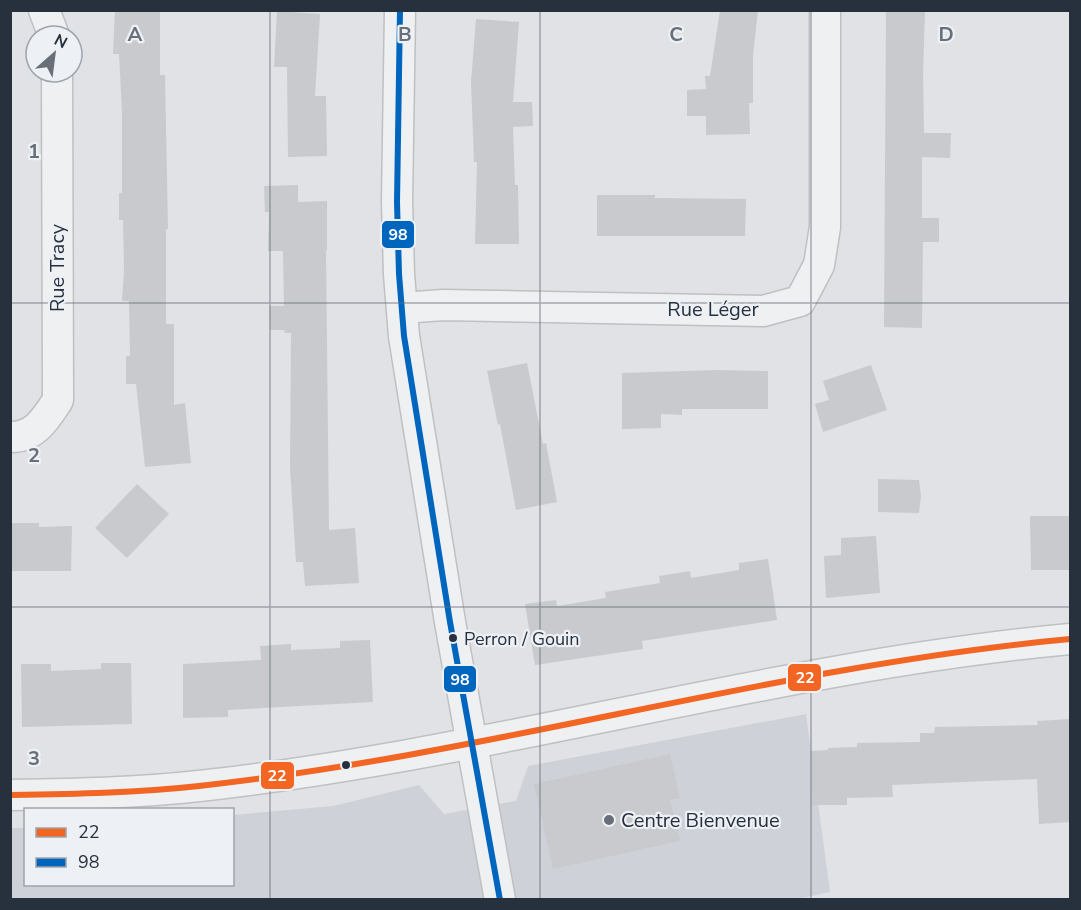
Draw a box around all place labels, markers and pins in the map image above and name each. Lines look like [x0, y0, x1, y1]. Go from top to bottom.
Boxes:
place label: Perron / Gouin [464, 627, 580, 651]
marker: Perron / Gouin [447, 632, 459, 644]
unlabelled marker [340, 759, 352, 771]
place label: Centre Bienvenue [621, 807, 780, 834]
marker: Centre Bienvenue [602, 813, 616, 827]

